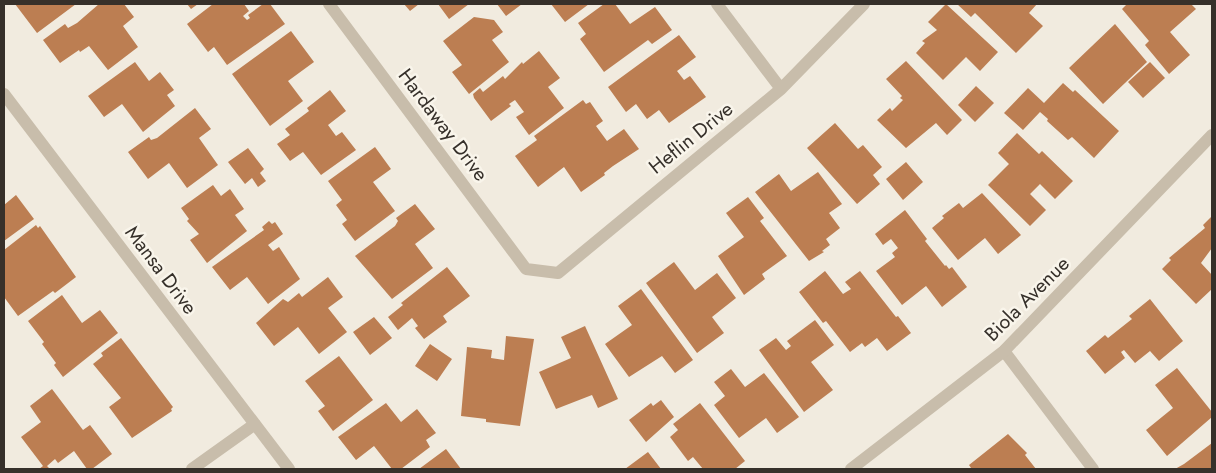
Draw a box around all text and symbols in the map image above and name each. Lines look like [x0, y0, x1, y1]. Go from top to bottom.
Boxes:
street label: Hardaway Drive [391, 63, 495, 187]
street label: Heflin Drive [643, 95, 739, 181]
street label: Mansa Drive [118, 220, 204, 320]
street label: Biola Avenue [978, 250, 1076, 348]

